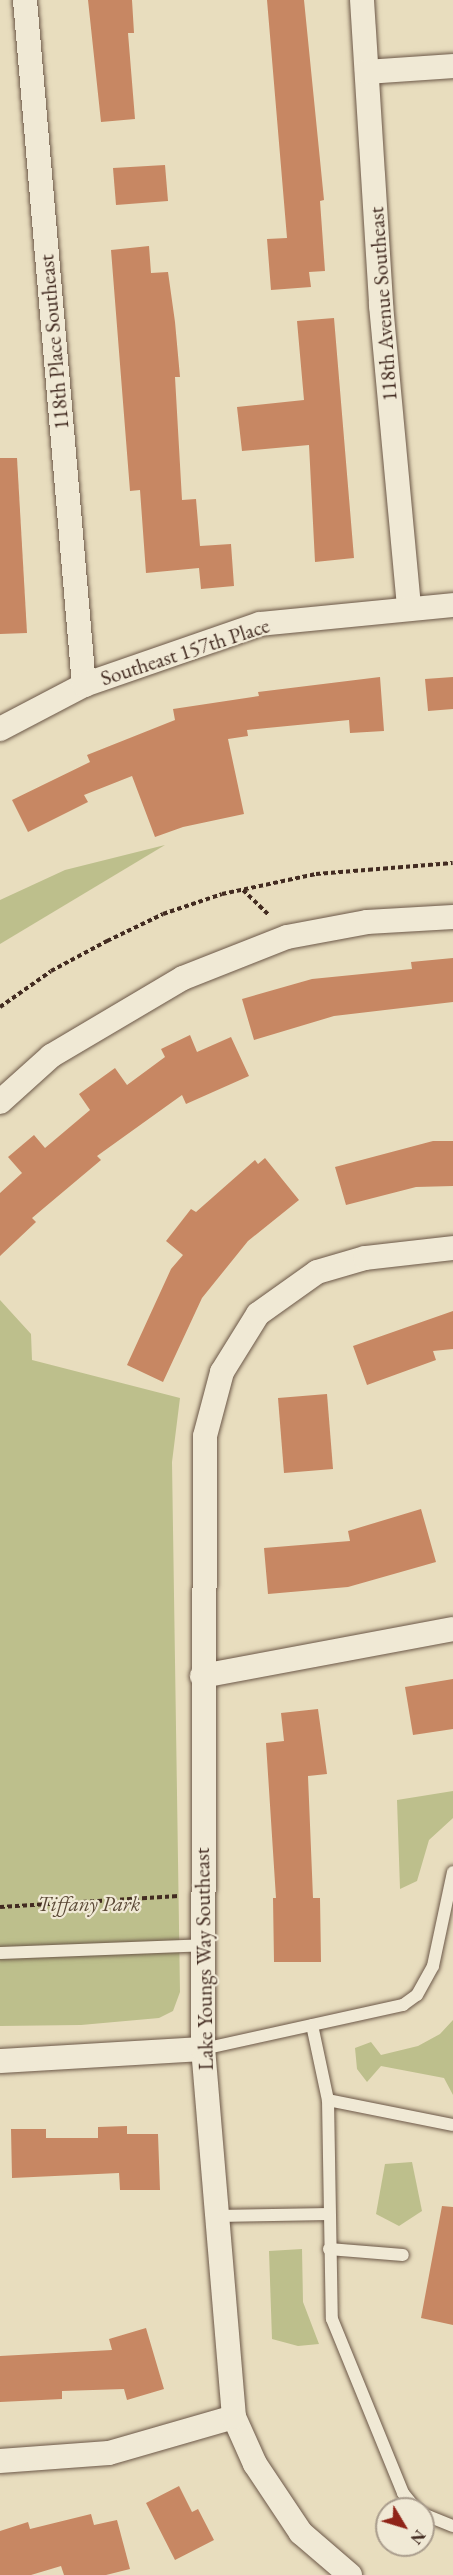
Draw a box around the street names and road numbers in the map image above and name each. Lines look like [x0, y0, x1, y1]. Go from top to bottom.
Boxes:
street label: 118th Avenue Southeast [364, 206, 402, 402]
street label: 118th Place Southeast [34, 253, 74, 431]
street label: Southeast 157th Place [97, 613, 273, 691]
street label: Lake Youngs Way Southeast [189, 1847, 219, 2071]

